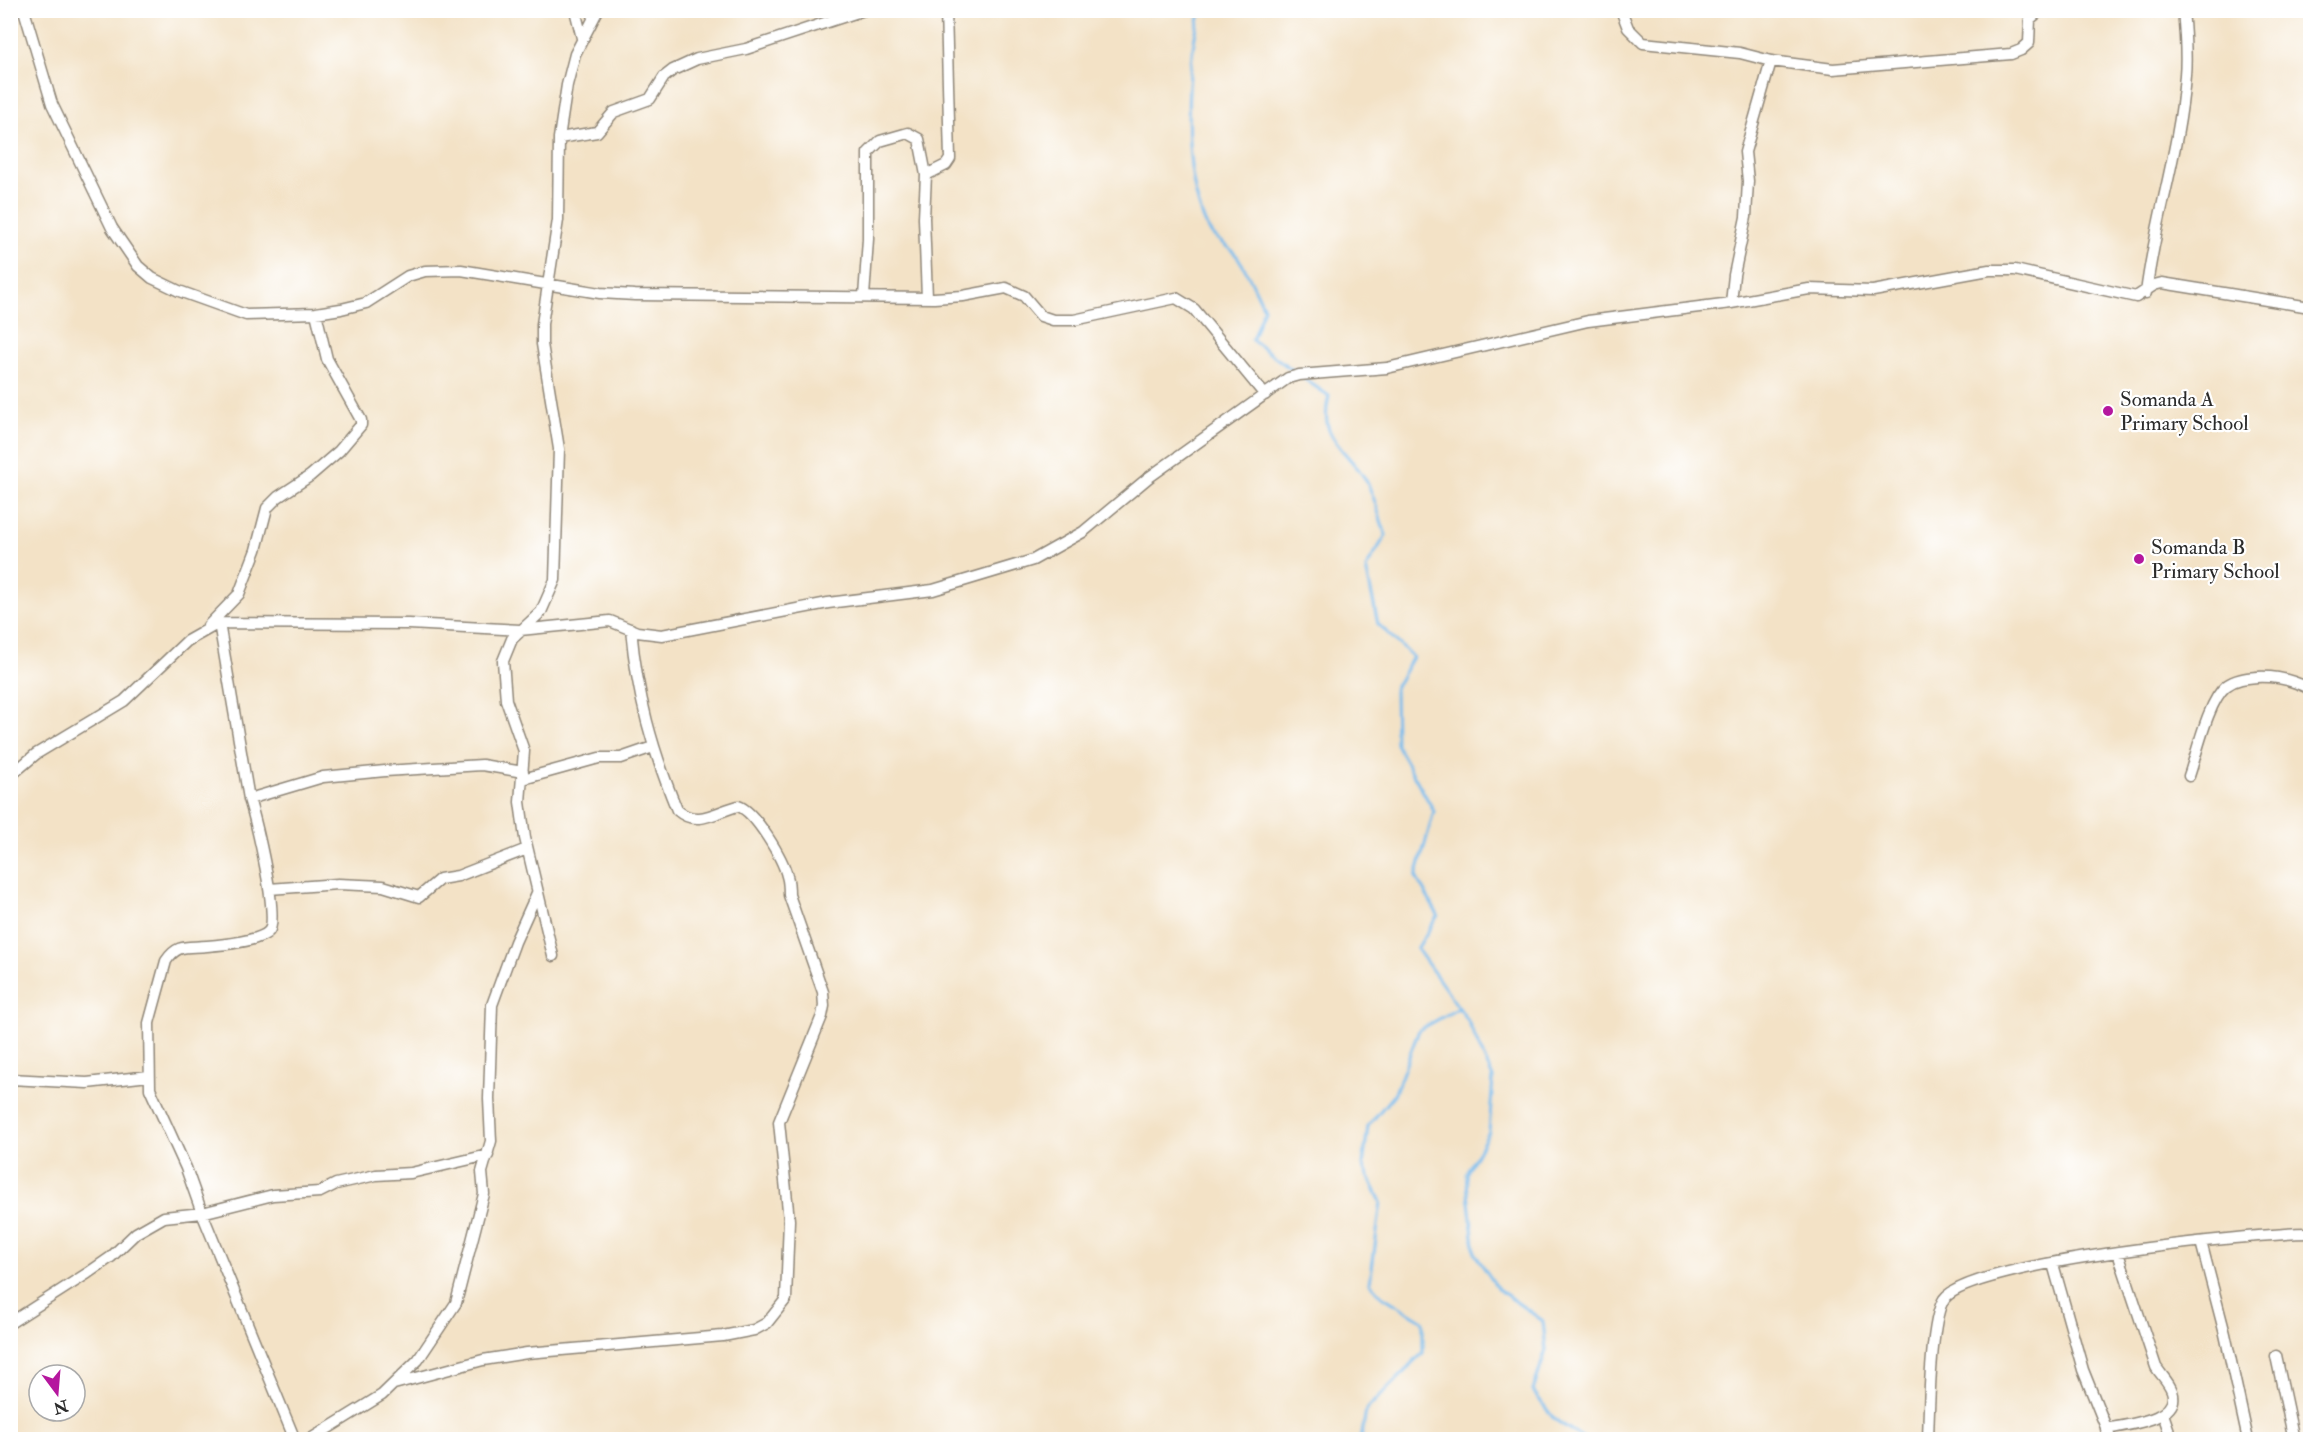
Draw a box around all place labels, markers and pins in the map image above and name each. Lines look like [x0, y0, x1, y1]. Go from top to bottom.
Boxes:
place label: Somanda A Primary School [2120, 386, 2249, 437]
marker: Somanda A Primary School [2101, 404, 2115, 418]
place label: Somanda B Primary School [2151, 534, 2280, 585]
marker: Somanda B Primary School [2132, 552, 2146, 566]

